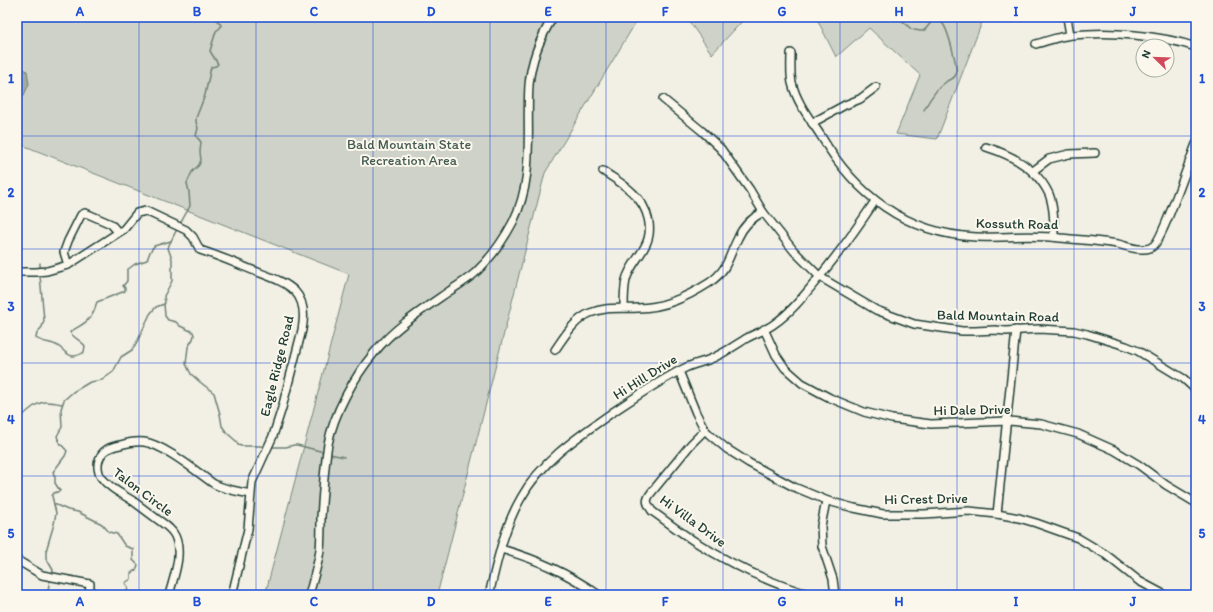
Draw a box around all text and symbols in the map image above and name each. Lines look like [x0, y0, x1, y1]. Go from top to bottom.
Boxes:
text: A [75, 4, 85, 19]
text: B [193, 4, 202, 19]
text: C [310, 4, 319, 19]
text: D [427, 4, 436, 19]
text: E [544, 4, 552, 19]
text: F [662, 4, 669, 19]
text: G [778, 4, 787, 19]
text: H [895, 4, 904, 19]
text: I [1014, 4, 1019, 19]
text: J [1129, 4, 1137, 19]
north arrow [1135, 38, 1175, 78]
text: N [1139, 48, 1154, 60]
text: 1 [8, 71, 14, 86]
text: 1 [1199, 71, 1205, 86]
park label: Bald Mountain State Recreation Area [347, 136, 471, 169]
text: 2 [8, 185, 15, 200]
text: 2 [1199, 185, 1206, 200]
street label: Kossuth Road [976, 215, 1059, 233]
text: 3 [7, 299, 15, 314]
text: 3 [1198, 299, 1206, 314]
street label: Bald Mountain Road [937, 306, 1060, 326]
street label: Eagle Ridge Road [256, 313, 298, 418]
street label: Hi Hill Drive [610, 350, 680, 403]
street label: Hi Dale Drive [933, 401, 1011, 419]
text: 4 [7, 412, 15, 427]
text: 4 [1198, 412, 1206, 427]
street label: Talon Circle [110, 464, 177, 520]
street label: Hi Crest Drive [884, 490, 968, 508]
street label: Hi Villa Drive [656, 491, 730, 551]
text: 5 [8, 526, 15, 541]
text: 5 [1199, 526, 1206, 541]
text: A [75, 594, 85, 609]
text: B [193, 594, 202, 609]
text: C [310, 594, 319, 609]
text: D [427, 594, 436, 609]
text: E [544, 594, 552, 609]
text: F [662, 594, 669, 609]
text: G [778, 594, 787, 609]
text: H [895, 594, 904, 609]
text: I [1014, 594, 1019, 609]
text: J [1129, 594, 1137, 609]

